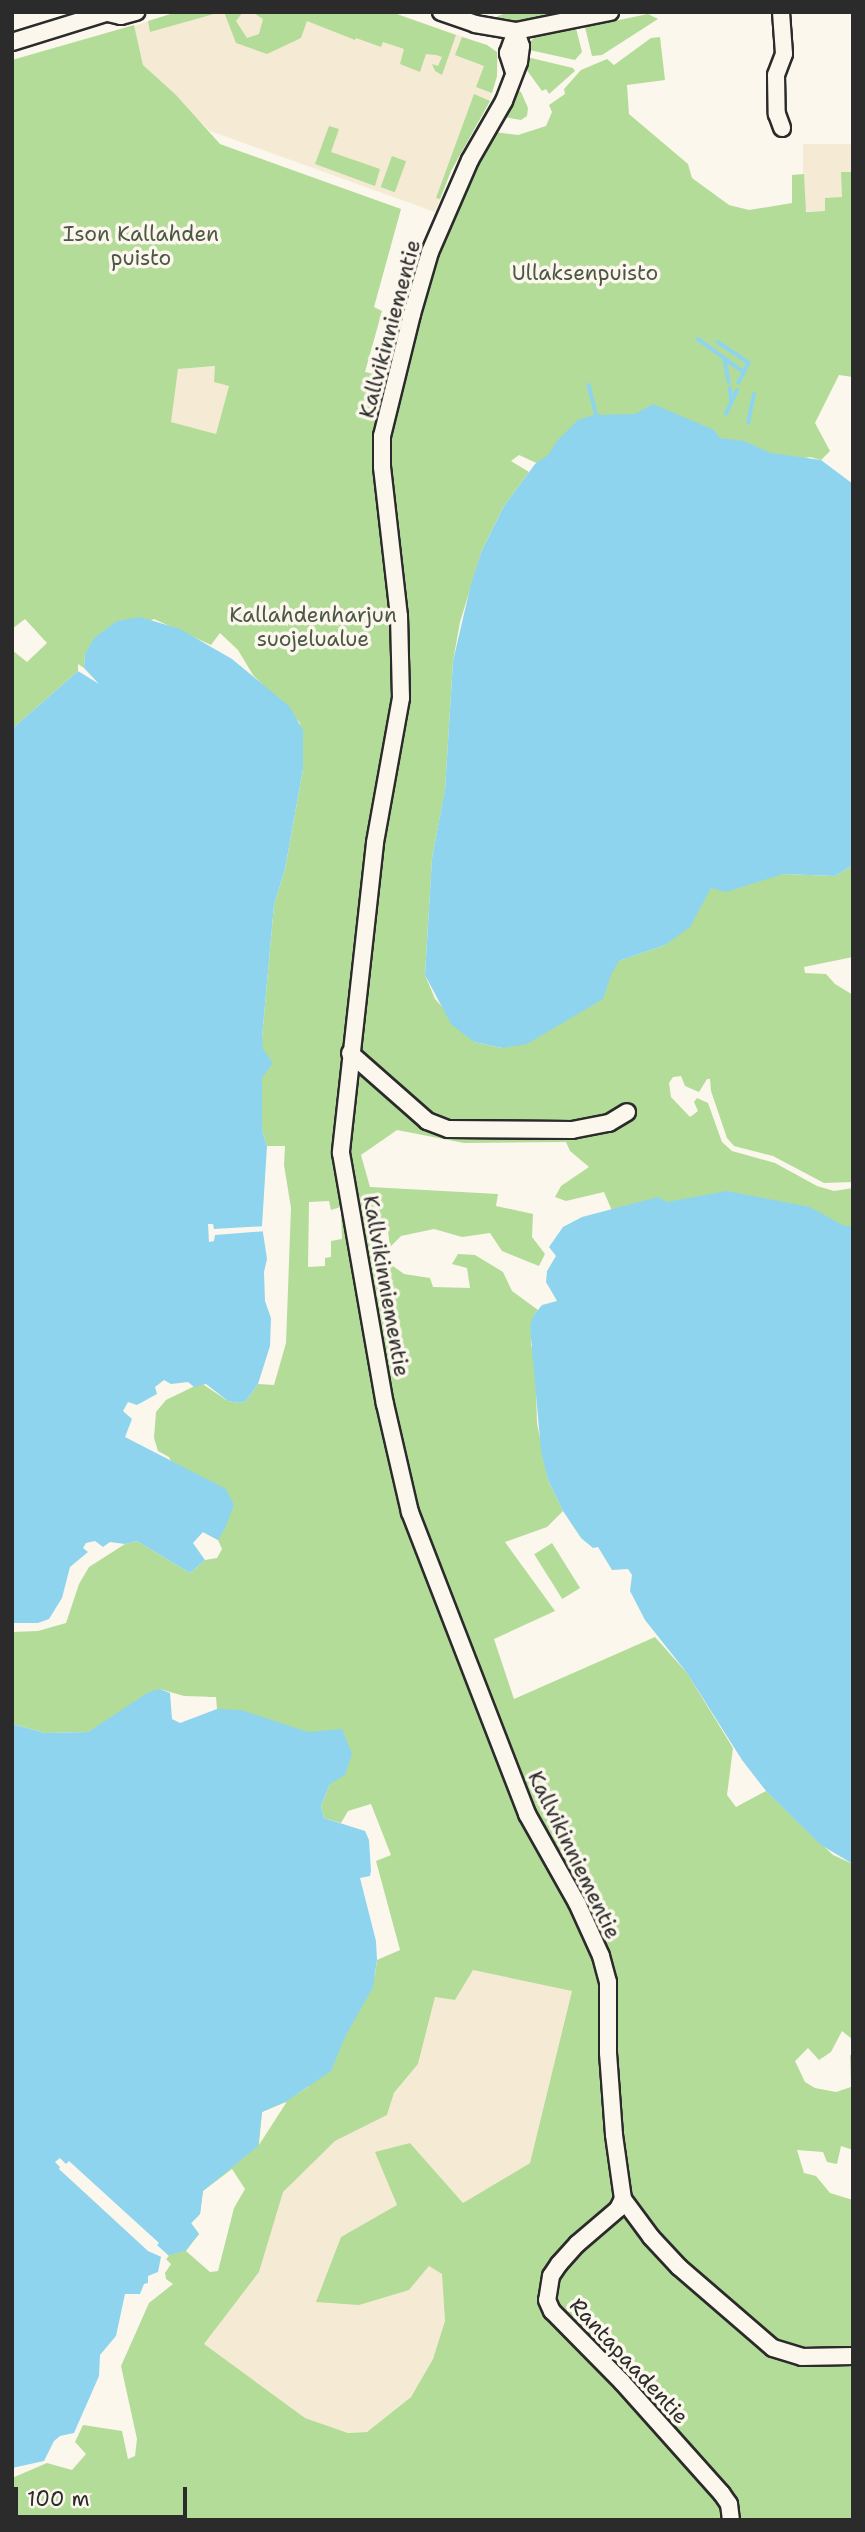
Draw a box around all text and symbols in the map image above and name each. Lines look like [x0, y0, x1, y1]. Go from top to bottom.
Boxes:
park label: Ison Kallahden puisto [63, 221, 219, 271]
street label: Kallvikinniementie [354, 237, 426, 421]
park label: Ullaksenpuisto [512, 260, 658, 286]
park label: Kallahdenharjun suojelualue [229, 602, 397, 652]
street label: Kallvikinniementie [358, 1193, 414, 1379]
street label: Kallvikinniementie [522, 1767, 626, 1943]
street label: Rantapaadentie [564, 2293, 694, 2429]
scale bar [18, 2472, 191, 2516]
text: 100 m [27, 2485, 90, 2513]

